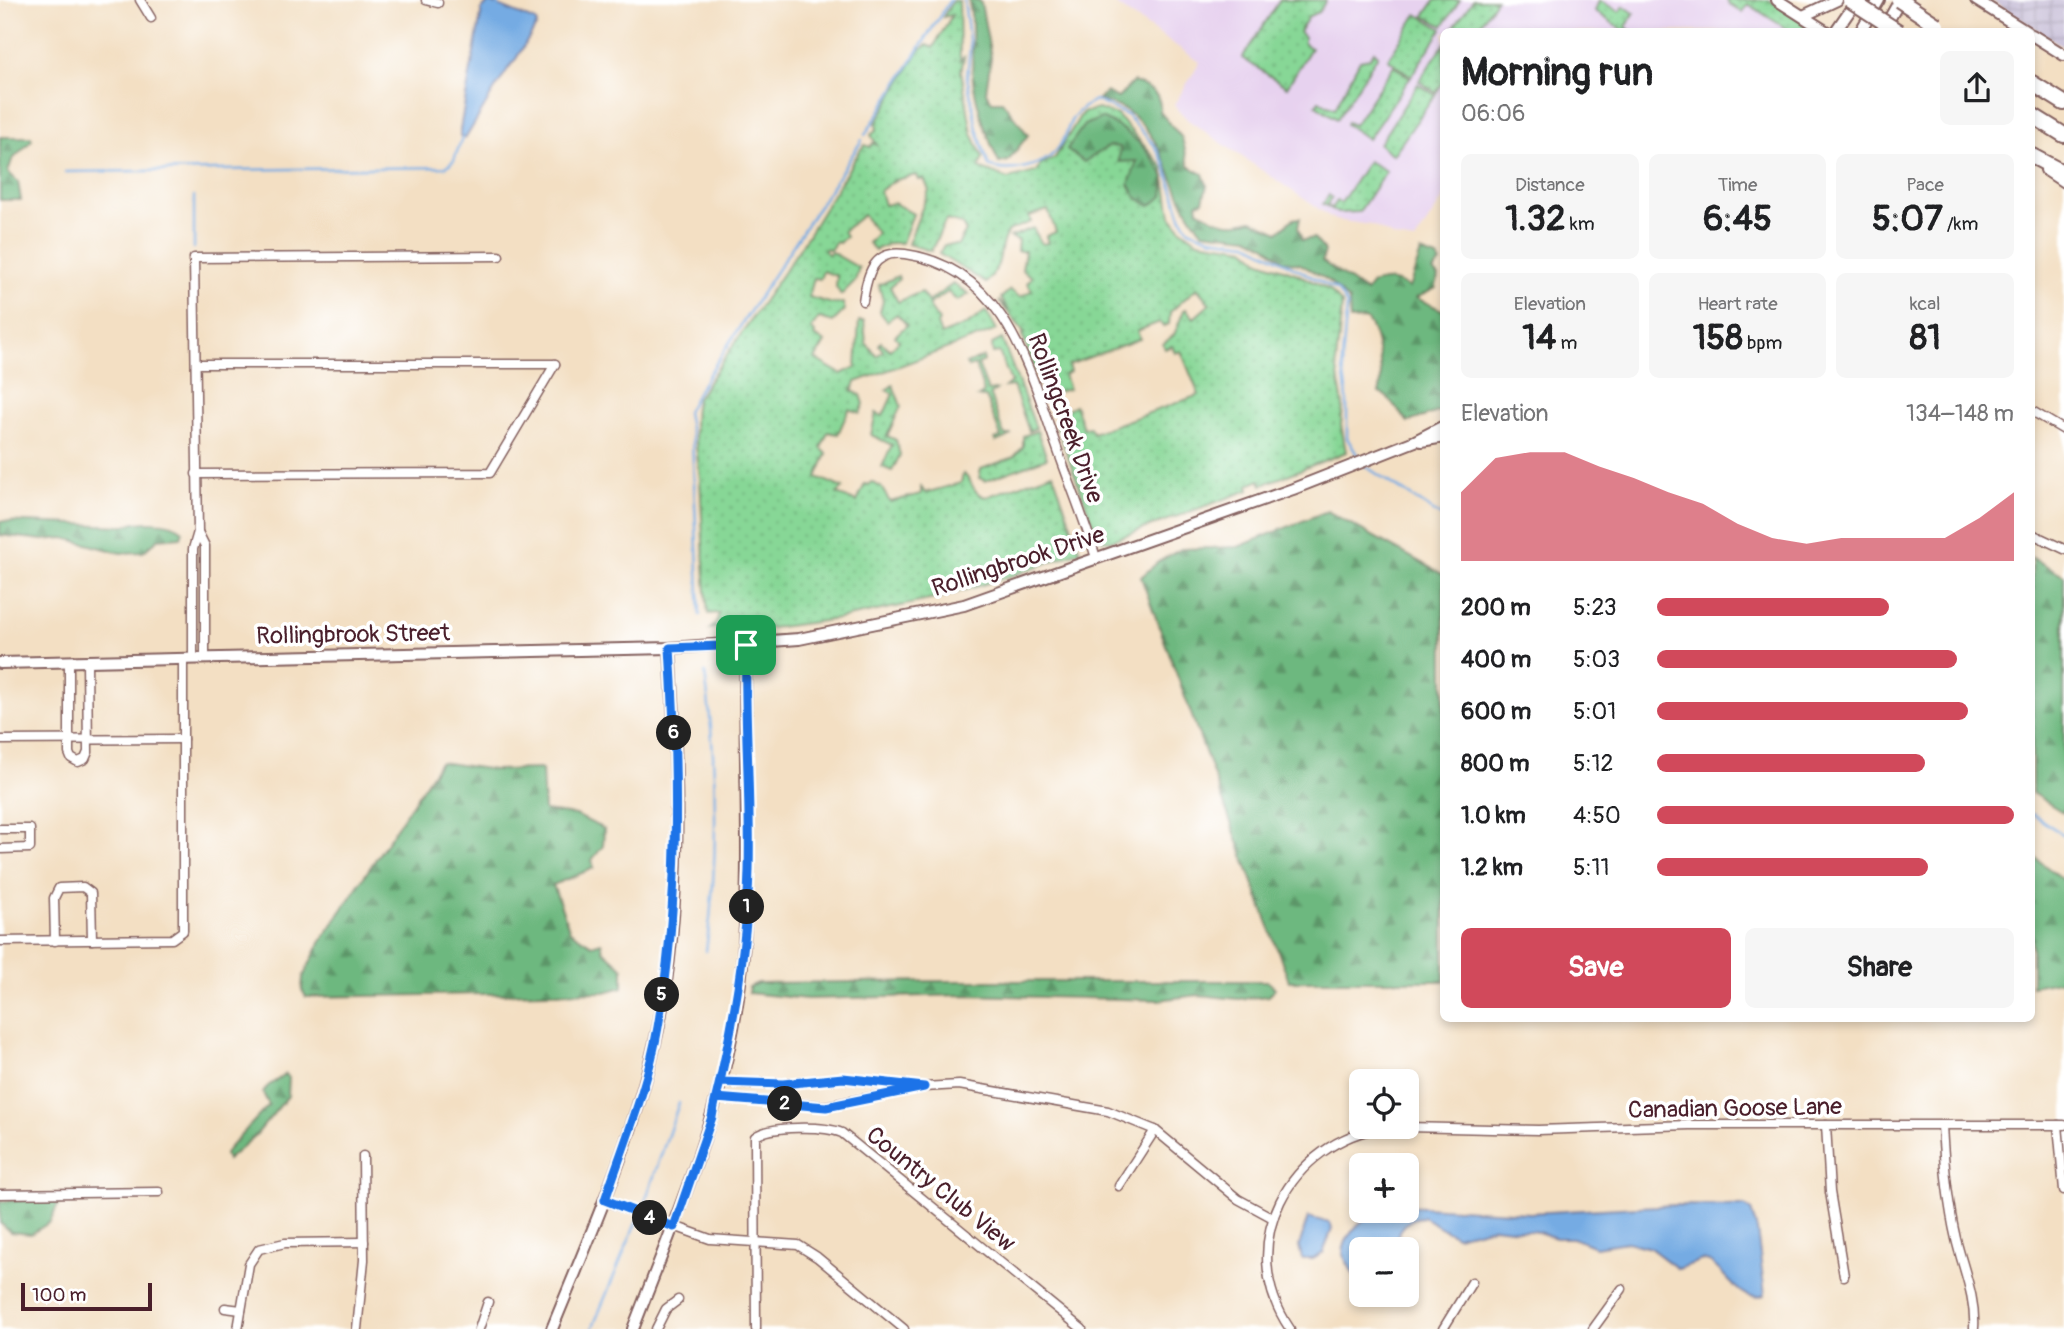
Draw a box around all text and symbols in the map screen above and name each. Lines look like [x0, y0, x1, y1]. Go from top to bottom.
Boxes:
text: Morning run [1461, 49, 1653, 97]
button: share [1940, 51, 2014, 125]
text: 06:06 [1461, 99, 1525, 128]
text: Distance [1515, 173, 1585, 197]
text: Time [1718, 173, 1757, 197]
text: Pace [1906, 173, 1944, 197]
text: 1.32 [1505, 197, 1566, 241]
text: 6:45 [1703, 197, 1772, 241]
text: 5:07 [1872, 197, 1943, 241]
text: km [1566, 212, 1595, 236]
text: /km [1943, 212, 1978, 236]
text: Elevation [1514, 292, 1586, 316]
text: Heart rate [1697, 292, 1778, 316]
text: kcal [1910, 292, 1941, 316]
text: 14 [1522, 316, 1556, 360]
text: 158 [1693, 316, 1743, 360]
text: 81 [1910, 316, 1941, 360]
street label: Rollingcreek Drive [1021, 329, 1110, 507]
text: m [1556, 331, 1577, 355]
text: bpm [1743, 331, 1782, 355]
text: Elevation [1461, 399, 1549, 428]
text: 134–148 m [1906, 399, 2014, 428]
street label: Rollingbrook Drive [928, 520, 1108, 603]
text: 200 m [1461, 593, 1531, 622]
text: 5:23 [1573, 593, 1617, 622]
pin [716, 615, 776, 675]
street label: Rollingbrook Street [256, 618, 450, 651]
icon: arrive [727, 626, 765, 664]
text: 400 m [1461, 645, 1531, 674]
text: 5:03 [1573, 645, 1620, 674]
text: 600 m [1461, 697, 1531, 726]
text: 5:01 [1573, 697, 1616, 726]
pin: 6 [656, 716, 692, 750]
text: 6 [668, 720, 679, 744]
text: 800 m [1461, 749, 1529, 778]
text: 5:12 [1573, 749, 1613, 778]
text: 1.0 km [1461, 801, 1526, 830]
text: 4:50 [1573, 801, 1621, 830]
text: 1.2 km [1461, 853, 1523, 882]
text: 5:11 [1573, 853, 1610, 882]
pin: 1 [730, 890, 764, 925]
text: 1 [743, 894, 750, 918]
button: Save [1461, 928, 1731, 1008]
button: Share [1745, 928, 2014, 1008]
pin: 5 [644, 978, 680, 1012]
text: 5 [656, 982, 667, 1006]
map controls [1349, 1069, 1419, 1307]
button: locate [1349, 1069, 1419, 1139]
pin: 2 [768, 1086, 802, 1122]
text: 2 [779, 1091, 790, 1115]
street label: Canadian Goose Lane [1628, 1092, 1842, 1125]
street label: Country Club View [860, 1121, 1021, 1258]
button: + [1349, 1153, 1419, 1223]
pin: 4 [632, 1200, 668, 1236]
text: 4 [644, 1205, 655, 1229]
button: − [1349, 1237, 1419, 1307]
scale bar [21, 1280, 152, 1312]
text: 100 m [32, 1283, 86, 1307]

